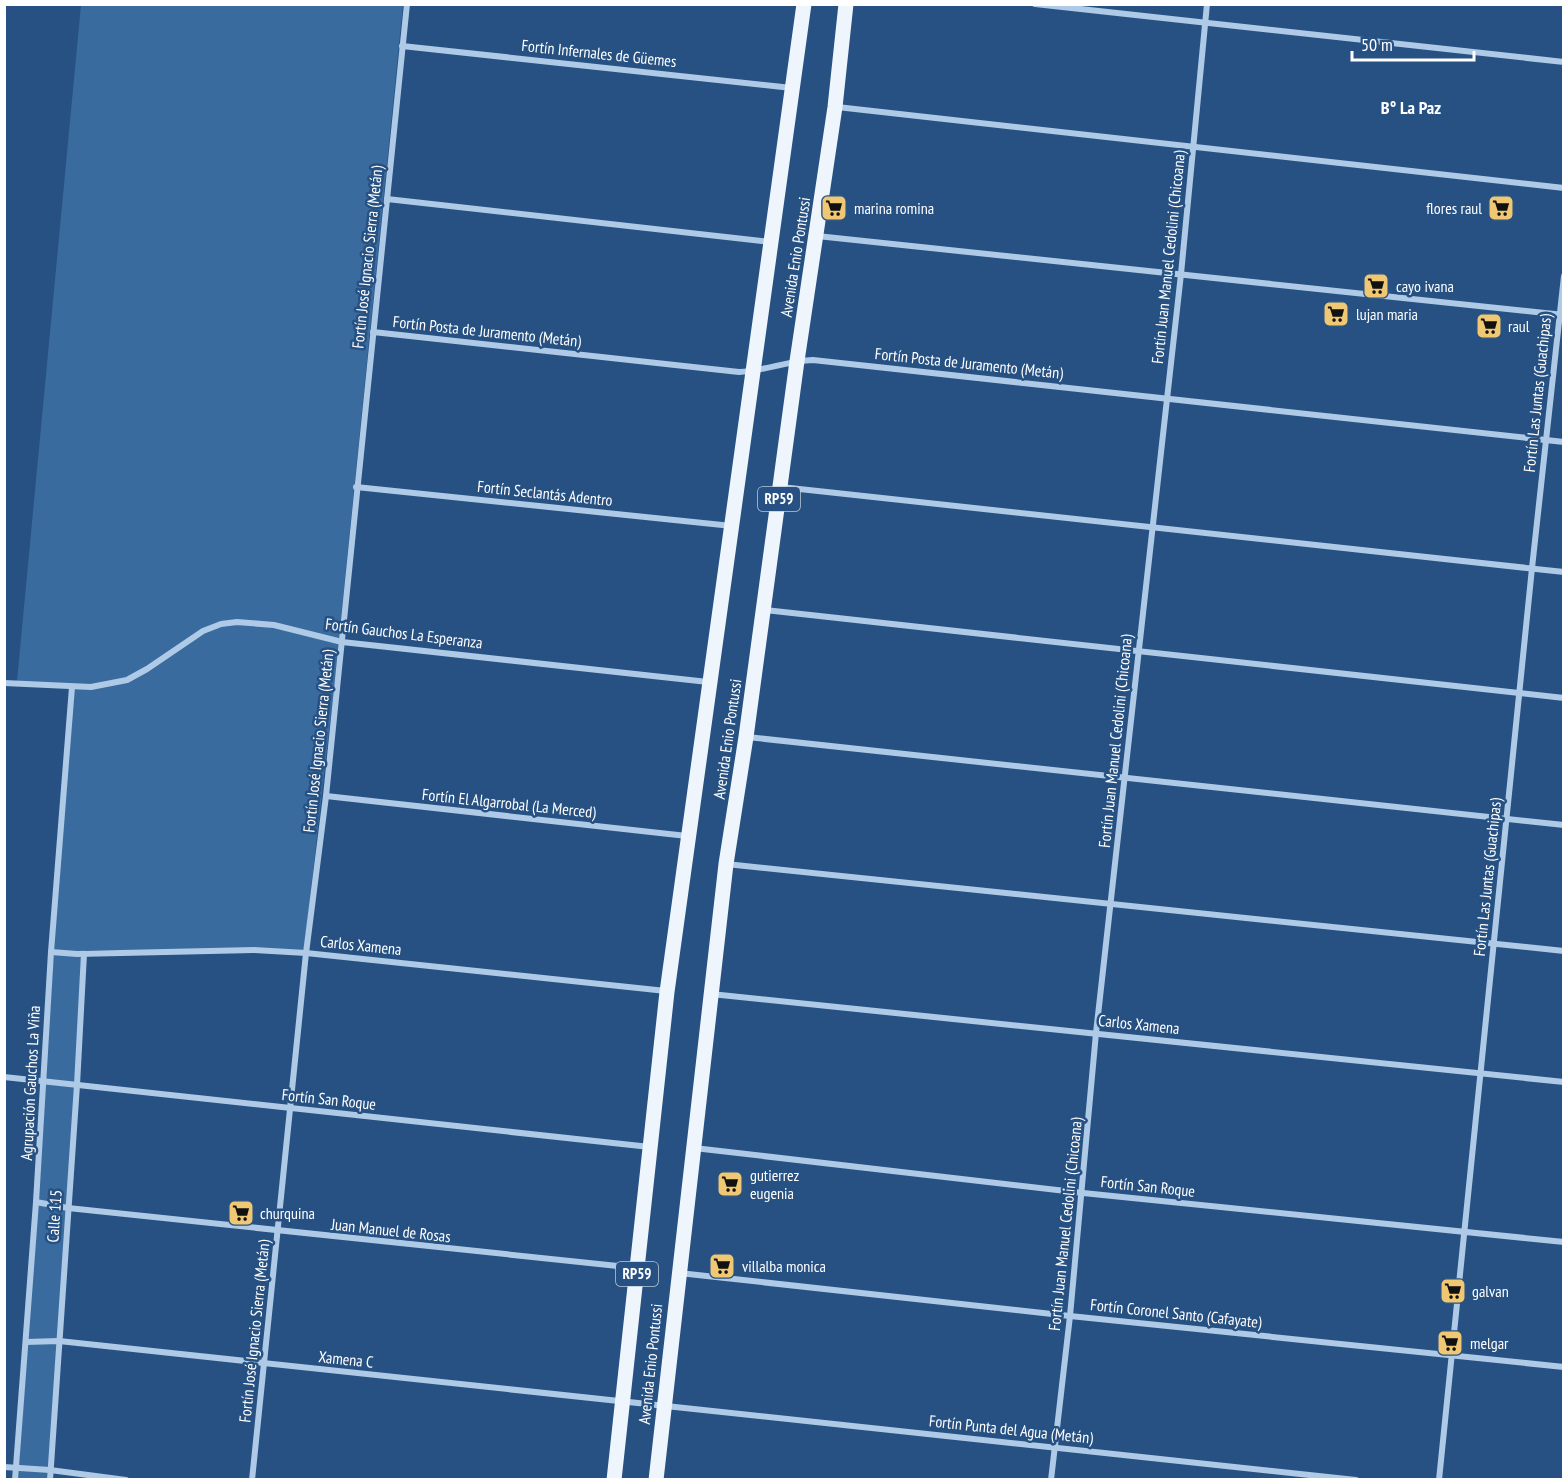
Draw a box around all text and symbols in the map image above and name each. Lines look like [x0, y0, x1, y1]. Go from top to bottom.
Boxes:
scale bar [1352, 24, 1474, 62]
text: 50 m [1361, 33, 1393, 56]
street label: Fortín Infernales de Güemes [521, 35, 677, 71]
district label: B° La Paz [1381, 96, 1441, 119]
street label: Fortín Juan Manuel Cedolini (Chicoana) [1147, 149, 1189, 365]
street label: Fortín José Ignacio Sierra (Metán) [347, 164, 387, 349]
supermarket icon: marina romina [819, 193, 849, 223]
supermarket icon: flores raul [1486, 193, 1516, 223]
street label: Avenida Enio Pontussi [776, 196, 814, 318]
place label: marina romina [854, 198, 934, 218]
place label: flores raul [1426, 198, 1482, 218]
supermarket icon: cayo ivana [1361, 271, 1391, 301]
place label: cayo ivana [1396, 276, 1454, 296]
supermarket icon: lujan maria [1321, 299, 1351, 329]
place label: lujan maria [1356, 304, 1418, 324]
street label: Fortín Posta de Juramento (Metán) [392, 311, 582, 351]
supermarket icon: raul [1474, 311, 1504, 341]
street label: Fortín Las Juntas (Guachipas) [1519, 312, 1555, 473]
place label: raul [1508, 316, 1530, 336]
street label: Fortín Posta de Juramento (Metán) [874, 343, 1064, 383]
street label: Fortín Seclantás Adentro [476, 476, 614, 510]
road number: RP59 [758, 487, 800, 511]
street label: Fortín Gauchos La Esperanza [324, 613, 484, 653]
street label: Fortín Juan Manuel Cedolini (Chicoana) [1094, 633, 1136, 849]
street label: Fortín José Ignacio Sierra (Metán) [298, 648, 338, 833]
street label: Avenida Enio Pontussi [709, 678, 745, 800]
street label: Fortín El Algarrobal (La Merced) [421, 784, 597, 822]
street label: Fortín Las Juntas (Guachipas) [1469, 796, 1505, 957]
street label: Carlos Xamena [319, 931, 403, 959]
street label: Agrupación Gauchos La Viña [16, 1005, 44, 1161]
street label: Carlos Xamena [1097, 1010, 1181, 1038]
street label: Fortín San Roque [281, 1084, 377, 1114]
street label: Fortín Juan Manuel Cedolini (Chicoana) [1044, 1116, 1086, 1332]
place label: gutierrez eugenia [750, 1165, 800, 1203]
supermarket icon: gutierrez eugenia [715, 1169, 745, 1199]
street label: Fortín San Roque [1100, 1171, 1196, 1201]
street label: Calle 115 [42, 1189, 66, 1243]
supermarket icon: churquina [226, 1198, 256, 1228]
place label: churquina [260, 1203, 315, 1223]
street label: Juan Manuel de Rosas [329, 1214, 452, 1246]
street label: Fortín José Ignacio Sierra (Metán) [234, 1238, 274, 1423]
supermarket icon: villalba monica [707, 1251, 737, 1281]
place label: villalba monica [742, 1256, 826, 1276]
road number: RP59 [616, 1262, 658, 1286]
supermarket icon: galvan [1438, 1276, 1468, 1306]
place label: galvan [1472, 1281, 1509, 1301]
street label: Fortín Coronel Santo (Cafayate) [1089, 1294, 1263, 1332]
street label: Avenida Enio Pontussi [634, 1303, 666, 1425]
supermarket icon: melgar [1435, 1328, 1465, 1358]
place label: melgar [1470, 1333, 1509, 1353]
street label: Xamena C [317, 1346, 375, 1372]
street label: Fortín Punta del Agua (Metán) [928, 1410, 1094, 1448]

